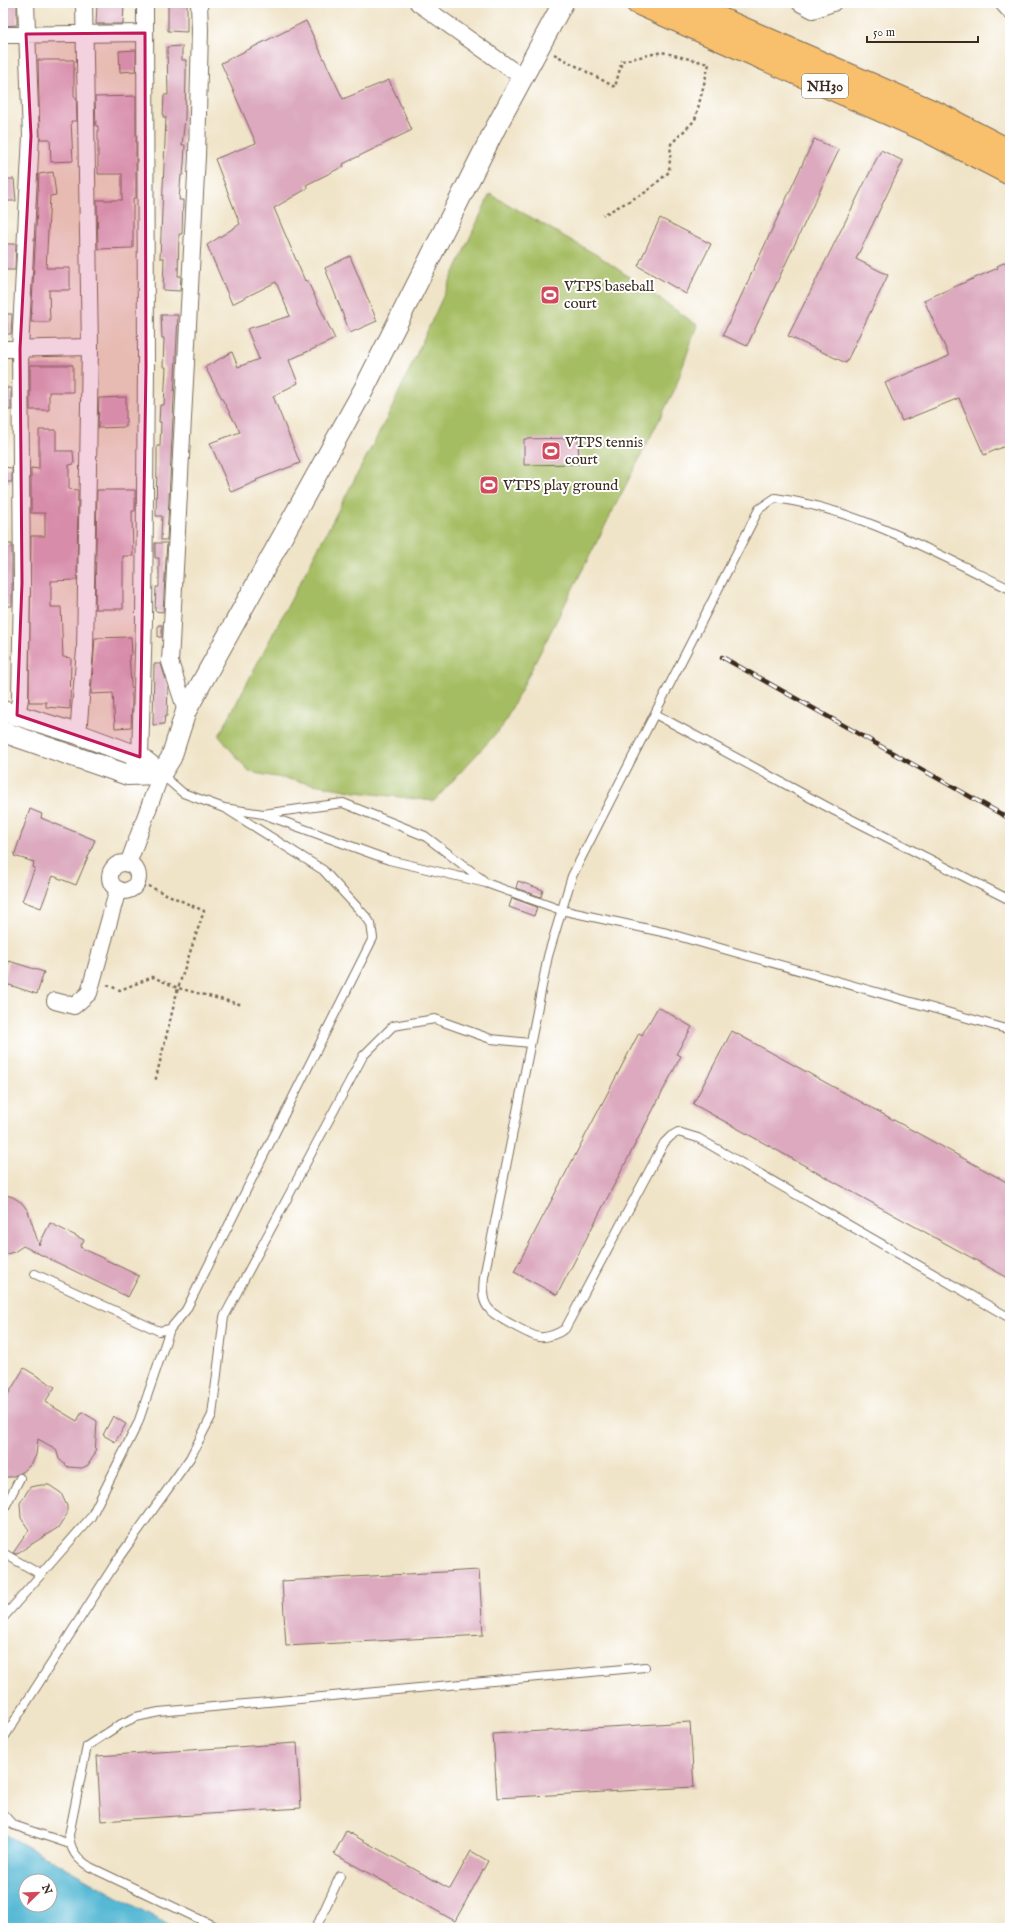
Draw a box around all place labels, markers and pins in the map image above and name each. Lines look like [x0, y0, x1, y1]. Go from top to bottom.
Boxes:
place label: VTPS baseball court [563, 277, 655, 313]
sports icon: VTPS baseball court [539, 284, 561, 306]
place label: VTPS tennis court [564, 433, 643, 469]
sports icon: VTPS tennis court [540, 440, 562, 462]
sports icon: VTPS play ground [478, 474, 500, 496]
place label: VTPS play ground [502, 476, 619, 495]

